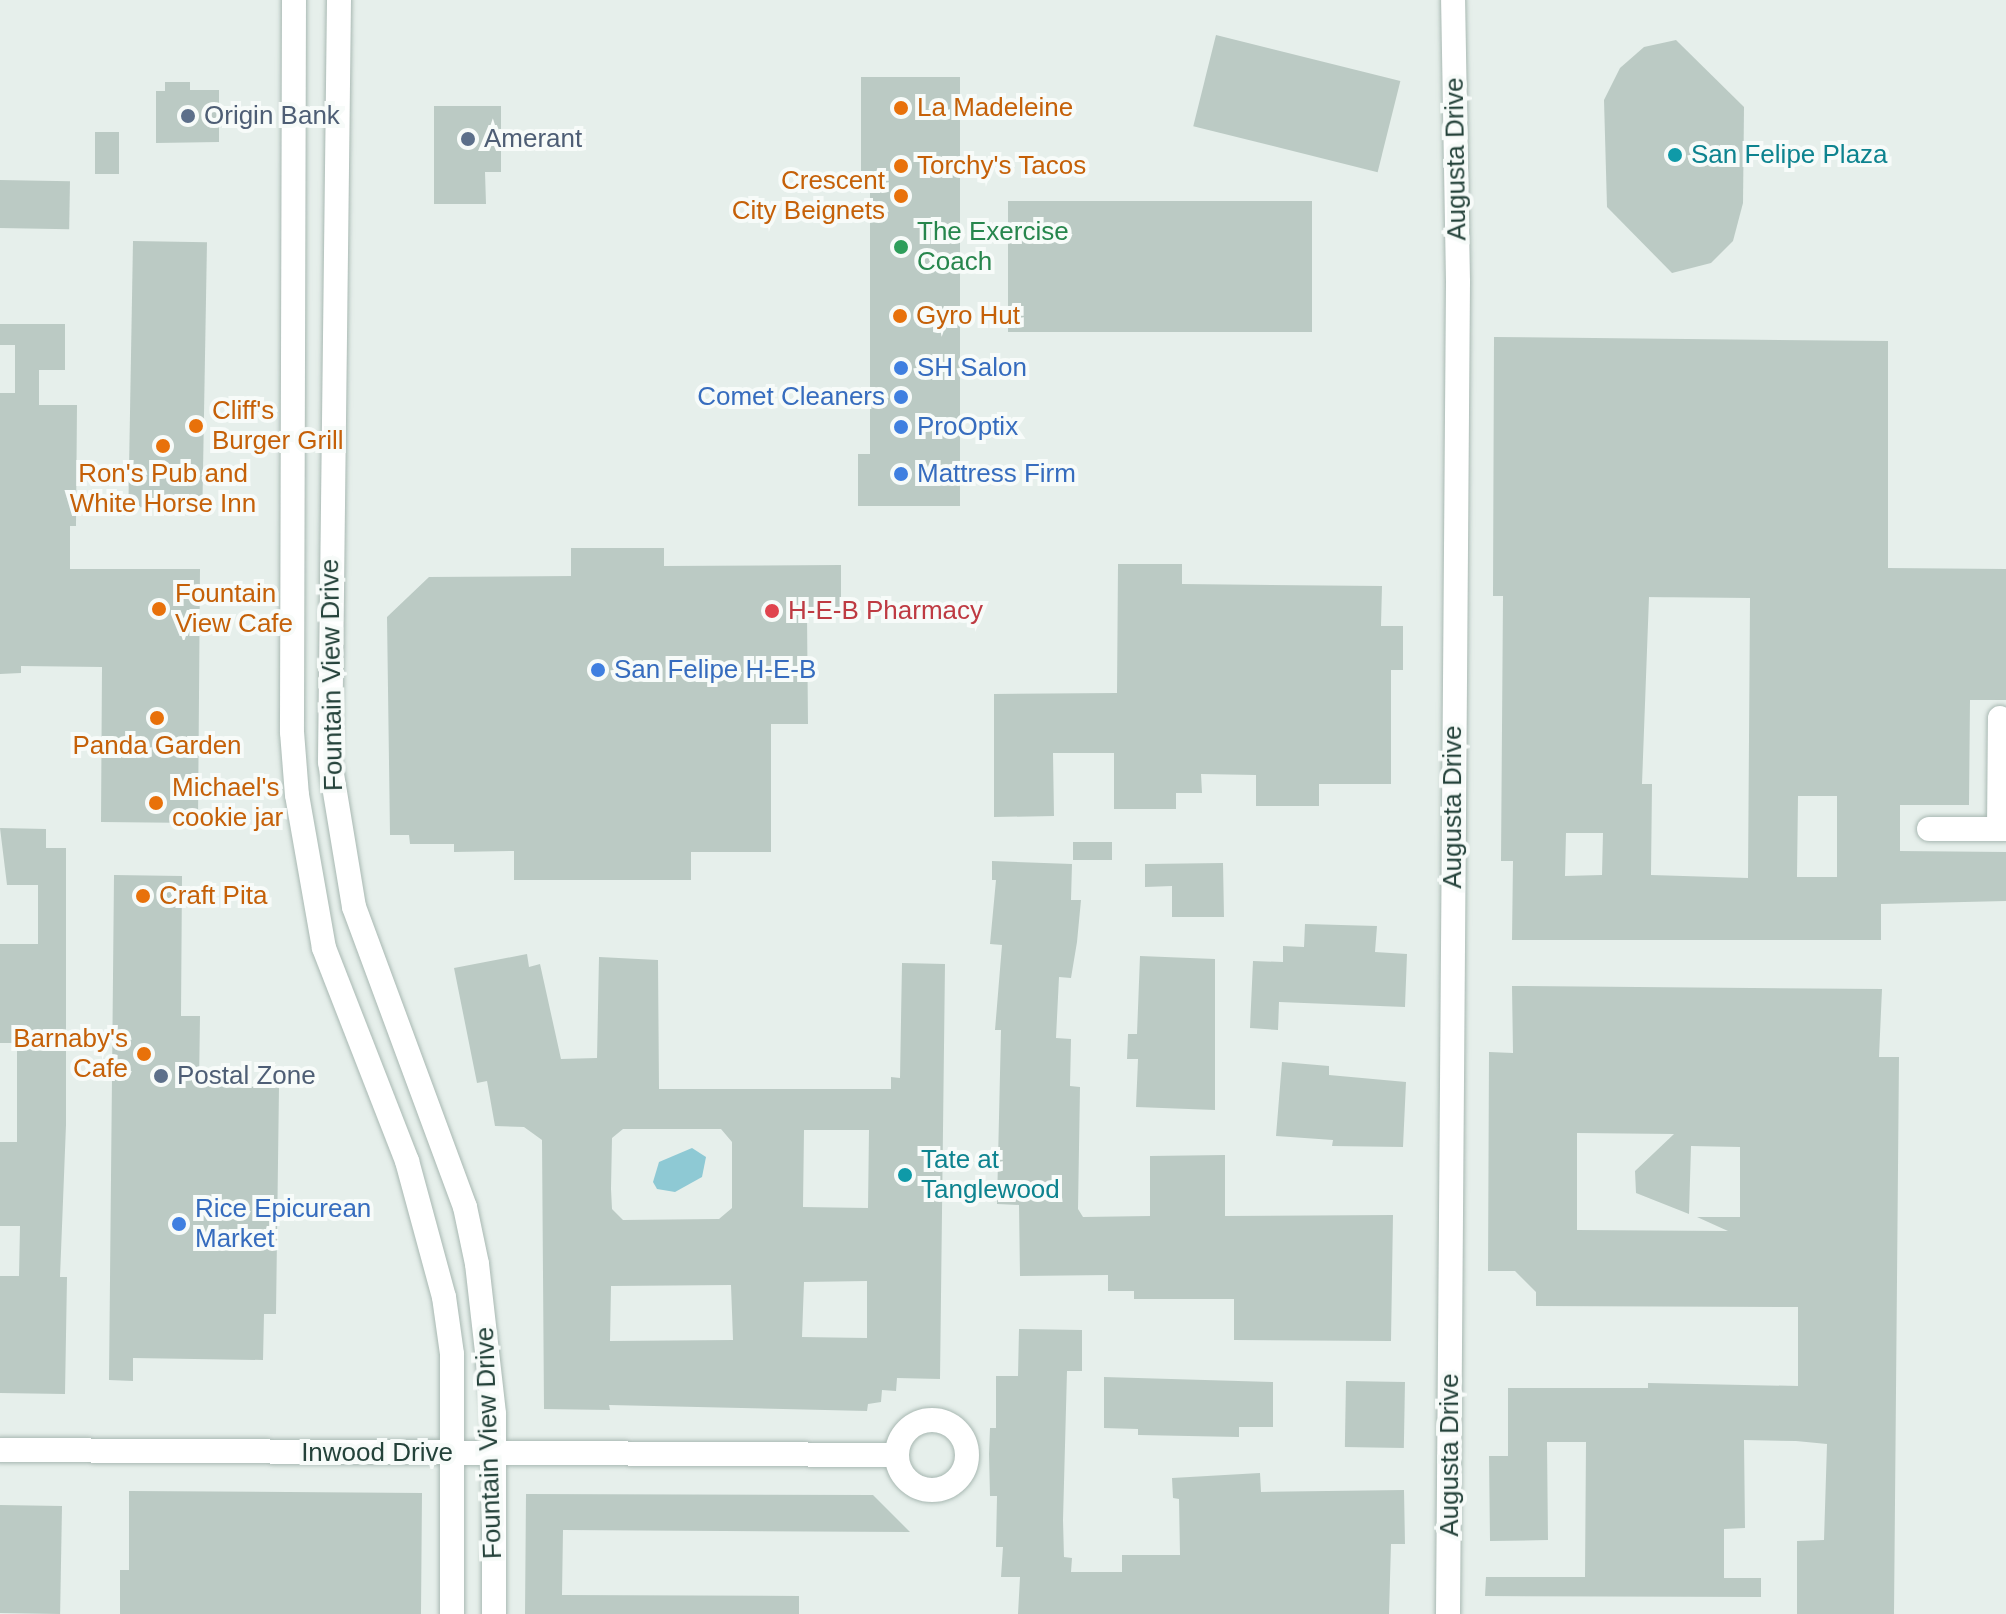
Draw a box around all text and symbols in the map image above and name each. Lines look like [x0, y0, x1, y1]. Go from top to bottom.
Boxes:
street label: Augusta Drive [1439, 77, 1473, 241]
place label: La Madeleine [917, 92, 1073, 124]
marker: La Madeleine [892, 99, 910, 117]
place label: Origin Bank [204, 100, 340, 132]
marker: Origin Bank [179, 107, 197, 125]
place label: Amerant [484, 123, 582, 155]
marker: Amerant [459, 130, 477, 148]
place label: San Felipe Plaza [1691, 139, 1888, 171]
marker: San Felipe Plaza [1666, 146, 1684, 164]
place label: Torchy's Tacos [917, 150, 1087, 182]
marker: Torchy's Tacos [892, 157, 910, 175]
place label: Crescent City Beignets [732, 165, 885, 226]
marker: Crescent City Beignets [892, 187, 910, 205]
place label: The Exercise Coach [917, 216, 1069, 278]
marker: The Exercise Coach [892, 238, 910, 256]
place label: Gyro Hut [916, 300, 1020, 332]
marker: Gyro Hut [891, 307, 909, 325]
place label: SH Salon [917, 352, 1027, 384]
marker: SH Salon [892, 359, 910, 377]
place label: Comet Cleaners [697, 381, 885, 413]
marker: Comet Cleaners [892, 388, 910, 406]
place label: Cliff's Burger Grill [212, 395, 343, 456]
place label: ProOptix [917, 411, 1018, 443]
marker: Cliff's Burger Grill [187, 417, 205, 435]
marker: ProOptix [892, 418, 910, 436]
marker: Ron's Pub and White Horse Inn [154, 437, 172, 455]
place label: Ron's Pub and White Horse Inn [70, 458, 256, 520]
place label: Mattress Firm [917, 458, 1076, 490]
marker: Mattress Firm [892, 465, 910, 483]
street label: Fountain View Drive [314, 559, 350, 791]
place label: Fountain View Cafe [175, 578, 293, 640]
place label: H-E-B Pharmacy [788, 595, 983, 627]
marker: Fountain View Cafe [150, 600, 168, 618]
marker: H-E-B Pharmacy [763, 602, 781, 620]
place label: San Felipe H-E-B [614, 654, 816, 686]
marker: San Felipe H-E-B [589, 661, 607, 679]
marker: Panda Garden [148, 709, 166, 727]
street label: Augusta Drive [1437, 725, 1469, 889]
place label: Panda Garden [72, 730, 242, 762]
place label: Michael's cookie jar [172, 772, 283, 834]
marker: Michael's cookie jar [147, 794, 165, 812]
place label: Craft Pita [159, 880, 267, 912]
marker: Craft Pita [134, 887, 152, 905]
place label: Barnaby's Cafe [13, 1023, 128, 1084]
marker: Barnaby's Cafe [135, 1045, 153, 1063]
place label: Postal Zone [177, 1060, 316, 1092]
marker: Postal Zone [152, 1067, 170, 1085]
place label: Tate at Tanglewood [921, 1144, 1060, 1206]
marker: Tate at Tanglewood [896, 1166, 914, 1184]
place label: Rice Epicurean Market [195, 1193, 371, 1254]
marker: Rice Epicurean Market [170, 1215, 188, 1233]
street label: Fountain View Drive [469, 1326, 509, 1560]
street label: Augusta Drive [1434, 1373, 1466, 1537]
street label: Inwood Drive [301, 1437, 453, 1469]

